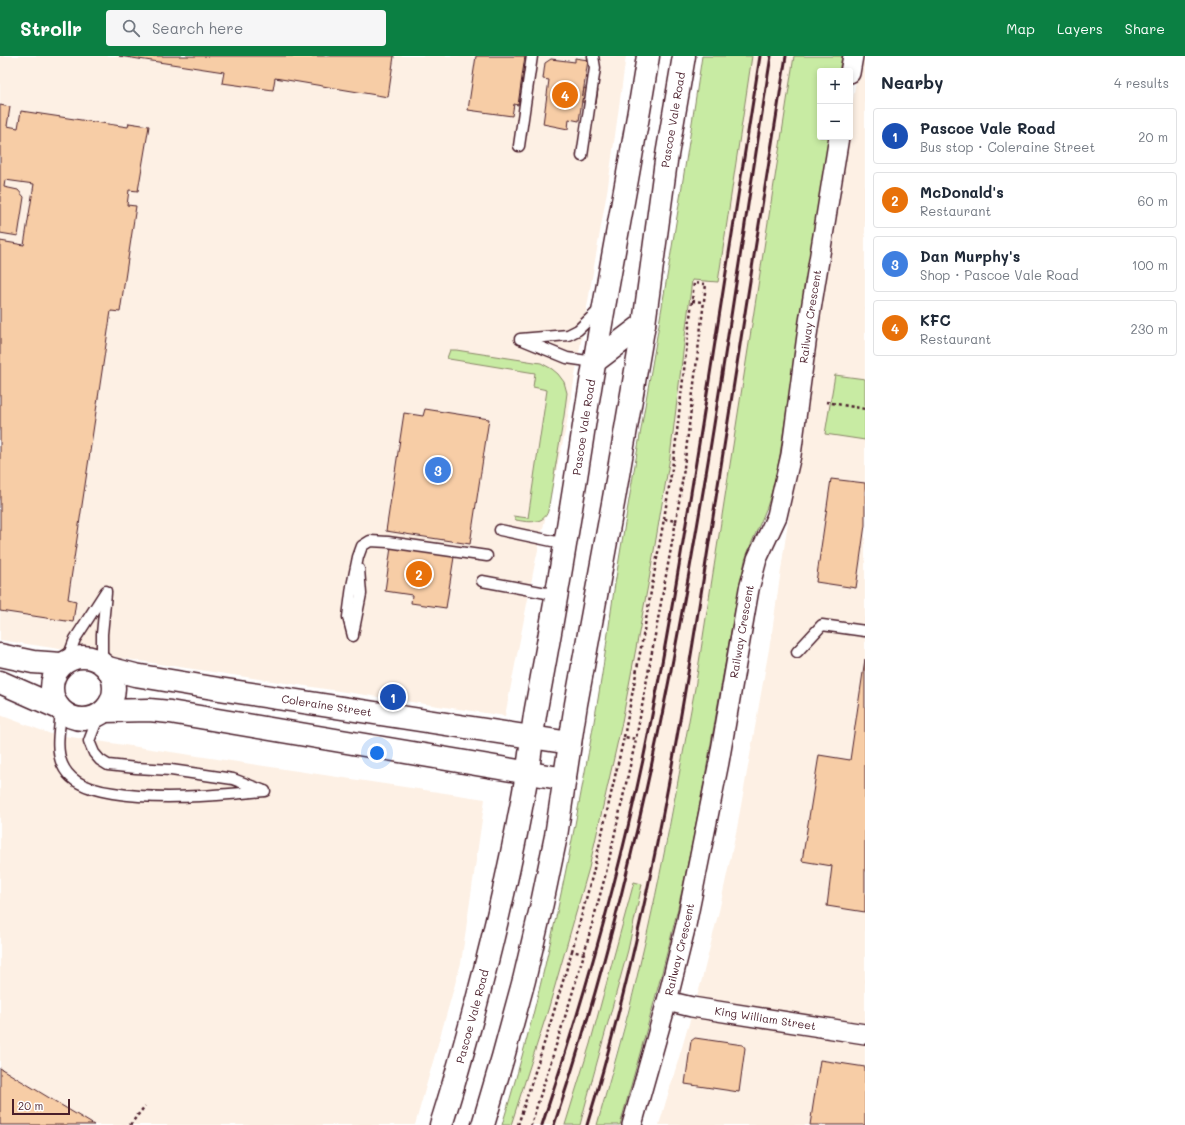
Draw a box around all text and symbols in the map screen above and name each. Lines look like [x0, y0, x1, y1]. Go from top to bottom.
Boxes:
search box [106, 10, 386, 46]
text: Strollr [20, 16, 82, 41]
icon: search [120, 17, 142, 39]
text: Search here [152, 18, 243, 38]
text: Map [1006, 19, 1035, 38]
text: Layers [1057, 19, 1103, 38]
text: Share [1125, 19, 1165, 38]
map controls [817, 68, 853, 140]
button: + [817, 68, 853, 104]
street label: Pascoe Vale Road [657, 71, 688, 169]
text: Nearby [881, 71, 943, 93]
text: 4 results [1114, 74, 1169, 91]
pin: 4 [552, 80, 578, 110]
button: − [817, 104, 853, 140]
text: Pascoe Vale Road [920, 118, 1055, 138]
text: 1 [892, 128, 898, 145]
text: 20 m [1138, 128, 1168, 145]
text: Bus stop · Coleraine Street [920, 138, 1095, 155]
text: McDonald's [920, 182, 1004, 202]
text: 2 [891, 192, 899, 209]
text: 60 m [1138, 192, 1168, 209]
text: Restaurant [920, 202, 991, 219]
text: Dan Murphy's [920, 246, 1020, 266]
text: 3 [891, 256, 899, 273]
text: 100 m [1132, 256, 1168, 273]
text: Shop · Pascoe Vale Road [920, 266, 1079, 283]
street label: Railway Crescent [795, 268, 824, 364]
text: KFC [920, 310, 951, 330]
text: 4 [891, 320, 899, 337]
text: 230 m [1131, 320, 1168, 337]
text: Restaurant [920, 330, 991, 347]
street label: Pascoe Vale Road [568, 378, 598, 476]
pin: 3 [425, 455, 451, 485]
pin: 2 [406, 559, 432, 589]
street label: Railway Crescent [726, 583, 757, 679]
pin: 1 [380, 682, 406, 712]
street label: Coleraine Street [281, 691, 373, 719]
your location [367, 743, 387, 763]
street label: Railway Crescent [661, 902, 697, 997]
street label: Pascoe Vale Road [452, 968, 492, 1065]
street label: King William Street [714, 1003, 817, 1033]
scale bar [12, 1097, 70, 1116]
text: 20 m [18, 1098, 43, 1113]

